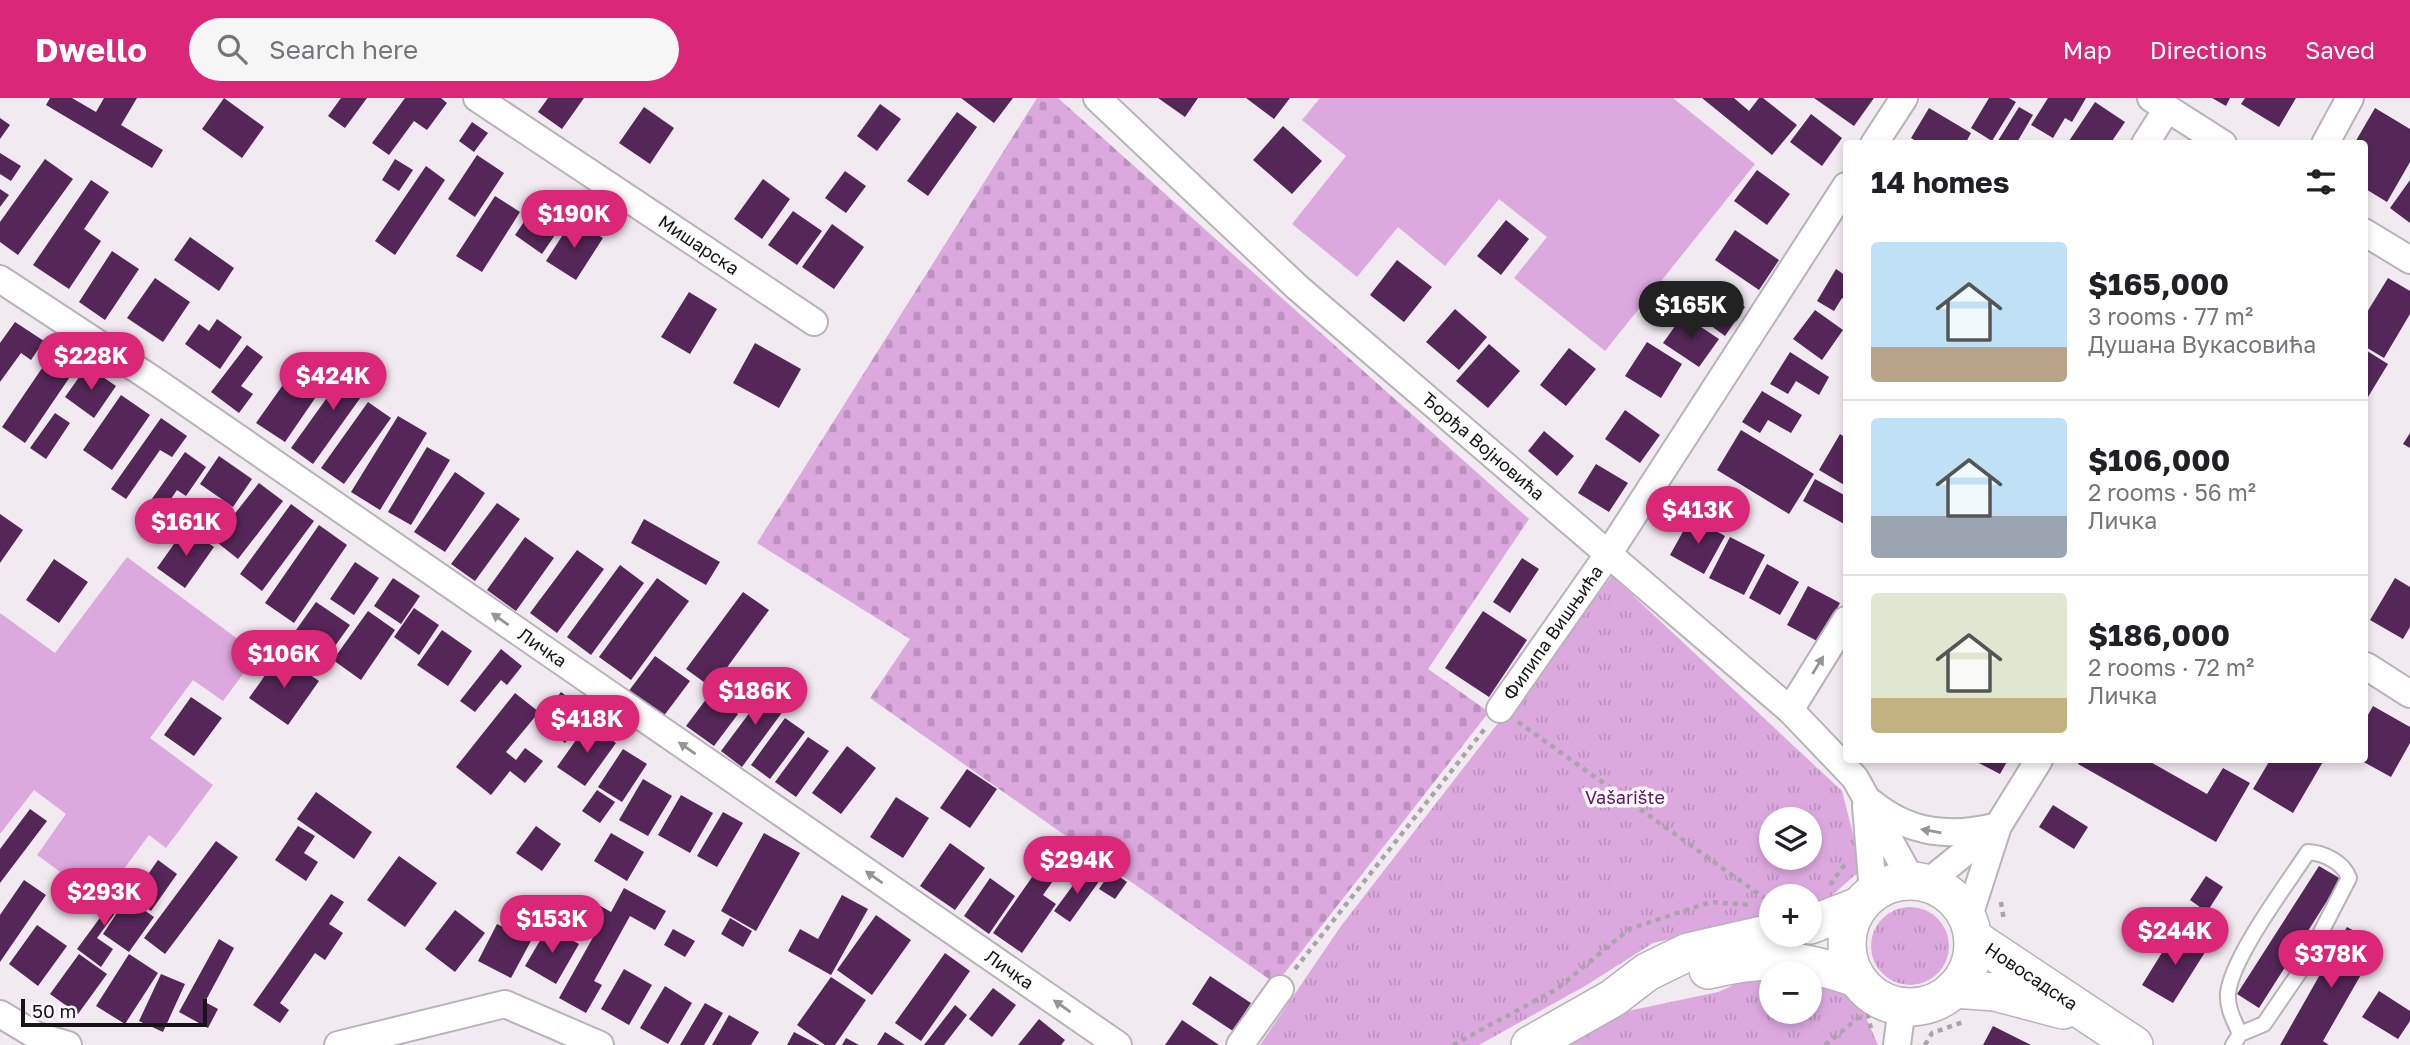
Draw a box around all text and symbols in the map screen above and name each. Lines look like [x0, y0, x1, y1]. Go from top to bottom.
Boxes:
search box [189, 18, 679, 81]
text: Dwello [35, 30, 147, 69]
icon: search [213, 30, 251, 68]
text: Search here [269, 34, 418, 65]
text: Map [2063, 35, 2112, 64]
text: Directions [2150, 35, 2267, 64]
text: Saved [2305, 35, 2375, 64]
icon: filters [2302, 163, 2340, 201]
text: 14 homes [1871, 164, 2010, 200]
pin: $190K [525, 190, 623, 250]
text: $190K [537, 199, 611, 227]
street label: Мишарска [654, 210, 744, 279]
text: $165,000 [2088, 266, 2229, 302]
icon: home [1927, 270, 2011, 354]
pin: $165K [1642, 282, 1740, 341]
text: $165K [1655, 290, 1727, 318]
text: 3 rooms · 77 m² [2088, 302, 2253, 330]
text: Душана Вукасовића [2088, 330, 2316, 358]
pin: $228K [42, 332, 140, 392]
text: $228K [54, 341, 128, 369]
pin: $424K [284, 352, 382, 412]
text: $424K [296, 361, 370, 389]
street label: Ђорђа Војновића [1418, 387, 1549, 504]
text: $106,000 [2088, 442, 2230, 478]
icon: home [1927, 446, 2011, 530]
text: 2 rooms · 56 m² [2088, 478, 2256, 506]
pin: $413K [1649, 486, 1747, 546]
text: $413K [1662, 495, 1734, 523]
pin: $161K [137, 498, 235, 558]
text: Личка [2088, 506, 2157, 534]
text: $161K [151, 507, 221, 535]
street label: Филипа Вишњића [1498, 561, 1607, 704]
one-way arrow [491, 612, 509, 626]
text: $186,000 [2088, 617, 2230, 653]
icon: home [1927, 621, 2011, 705]
street label: Личка [514, 623, 571, 672]
pin: $106K [235, 630, 333, 690]
text: $106K [247, 639, 321, 667]
text: 2 rooms · 72 m² [2088, 653, 2254, 681]
one-way arrow [1811, 655, 1824, 674]
pin: $186K [706, 668, 804, 727]
text: $186K [718, 676, 792, 704]
text: Личка [2088, 681, 2157, 709]
pin: $418K [538, 696, 636, 755]
text: $418K [550, 704, 624, 732]
one-way arrow [678, 741, 696, 755]
park label: Vašarište [1585, 786, 1665, 808]
map controls [1759, 807, 1822, 1024]
button: layers [1759, 807, 1822, 870]
one-way arrow [1920, 825, 1942, 836]
pin: $294K [1028, 836, 1126, 896]
text: $294K [1039, 845, 1115, 873]
pin: $293K [55, 868, 153, 928]
one-way arrow [865, 870, 883, 884]
text: $293K [67, 877, 141, 905]
button: + [1759, 884, 1822, 947]
pin: $153K [503, 896, 601, 955]
text: $153K [516, 904, 588, 932]
pin: $244K [2126, 908, 2224, 967]
text: $244K [2138, 916, 2212, 944]
pin: $378K [2282, 930, 2380, 990]
street label: Новосадска [1981, 937, 2082, 1015]
text: $378K [2294, 939, 2368, 967]
street label: Личка [981, 945, 1038, 994]
button: − [1759, 961, 1822, 1024]
scale bar [21, 996, 206, 1028]
text: 50 m [32, 999, 76, 1022]
one-way arrow [1052, 1000, 1071, 1013]

